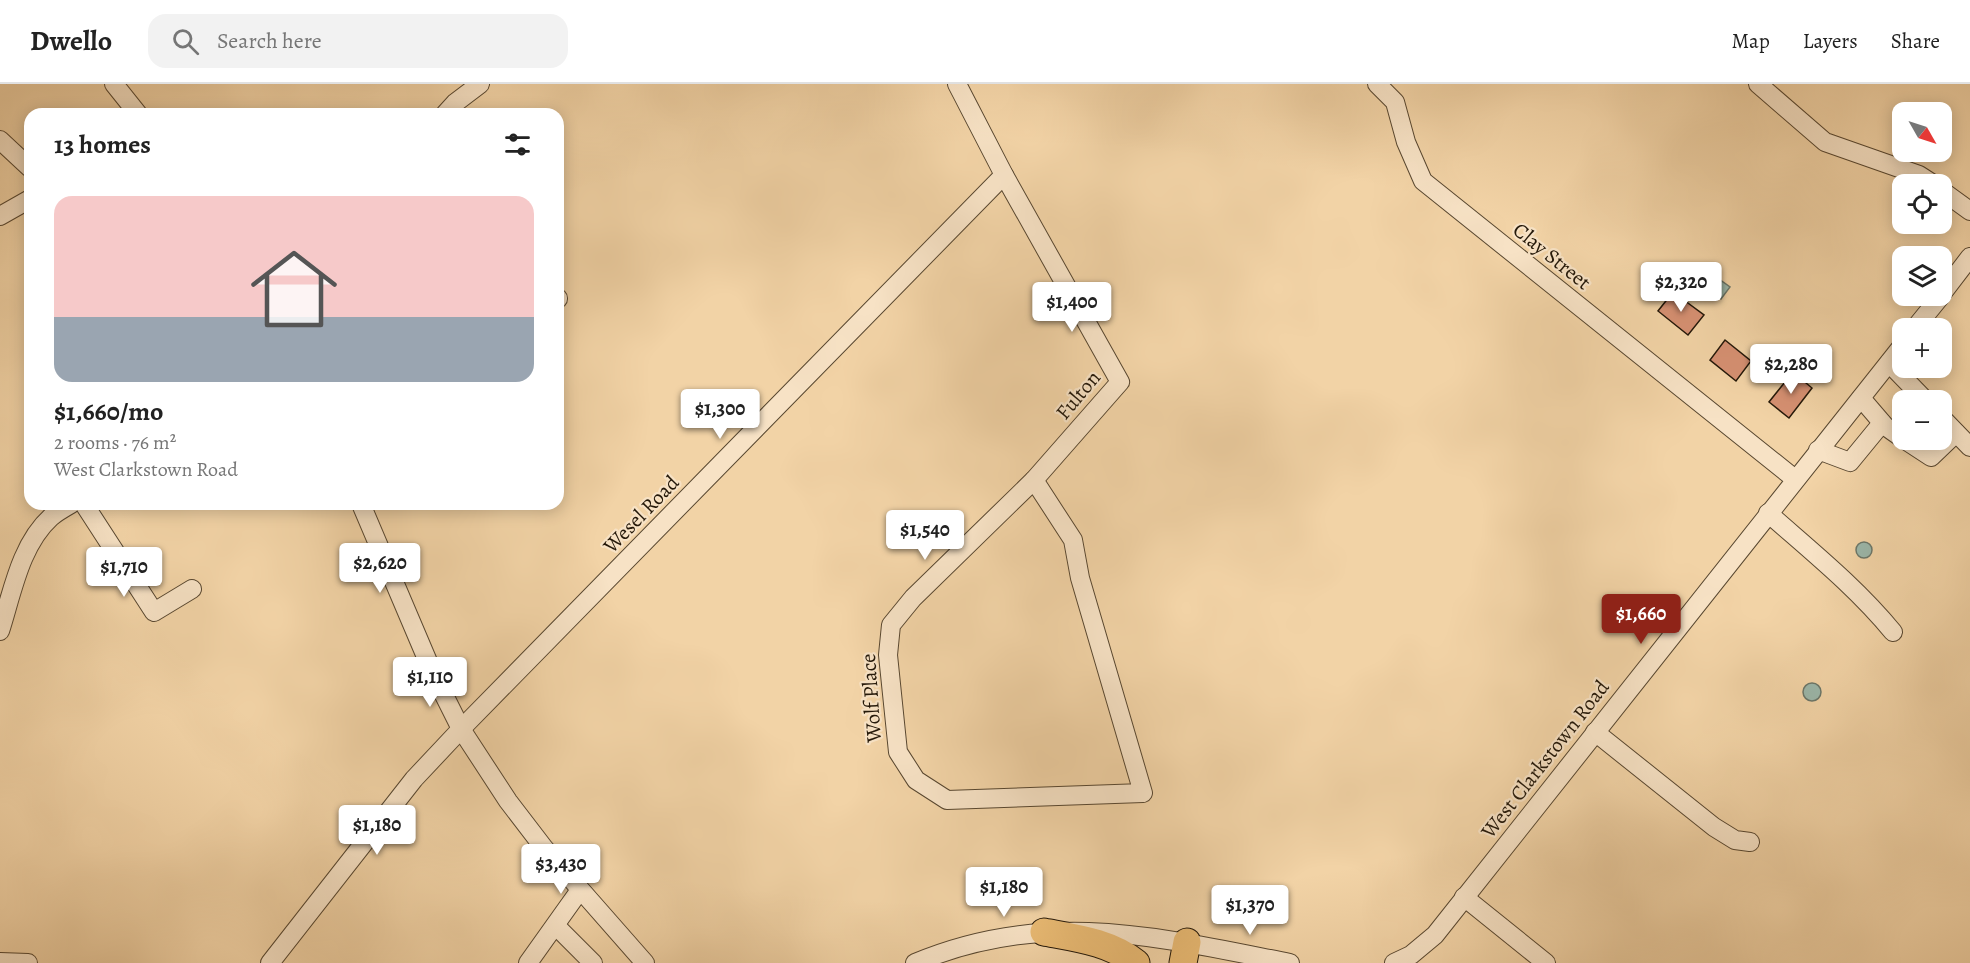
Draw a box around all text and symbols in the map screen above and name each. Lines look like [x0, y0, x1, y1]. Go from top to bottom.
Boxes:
search box [148, 14, 568, 68]
text: Dwello [30, 22, 112, 60]
icon: search [169, 25, 202, 58]
text: Search here [217, 26, 322, 56]
text: Map [1731, 27, 1770, 55]
text: Layers [1803, 27, 1858, 55]
text: Share [1891, 27, 1940, 55]
north arrow [1892, 102, 1952, 162]
map controls [1892, 102, 1952, 450]
text: 13 homes [54, 127, 151, 162]
icon: filters [501, 128, 534, 161]
button: locate [1892, 174, 1952, 234]
street label: Clay Street [1507, 216, 1597, 296]
icon: home [240, 235, 348, 343]
button: layers [1892, 246, 1952, 306]
pin: $2,320 [1632, 262, 1730, 313]
text: $2,320 [1655, 268, 1707, 295]
pin: $1,400 [1023, 282, 1121, 333]
text: $1,400 [1046, 288, 1098, 315]
button: + [1892, 318, 1952, 378]
pin: $2,280 [1742, 344, 1840, 395]
text: $2,280 [1764, 350, 1818, 377]
street label: Fulton [1049, 364, 1107, 426]
pin: $1,300 [671, 389, 769, 440]
button: − [1892, 390, 1952, 450]
text: $1,660/mo [54, 394, 164, 429]
text: $1,300 [695, 395, 745, 422]
text: 2 rooms · 76 m² [54, 429, 176, 456]
text: West Clarkstown Road [54, 456, 238, 483]
street label: Wesel Road [596, 468, 686, 560]
pin: $1,540 [876, 510, 974, 561]
text: $1,540 [900, 516, 950, 543]
pin: $2,620 [331, 543, 429, 594]
pin: $1,710 [75, 547, 173, 598]
text: $2,620 [353, 549, 407, 576]
text: $1,710 [100, 553, 148, 580]
pin: $1,660 [1592, 594, 1690, 645]
text: $1,660 [1616, 600, 1666, 627]
street label: Wolf Place [854, 653, 888, 744]
pin: $1,110 [381, 657, 479, 708]
text: $1,110 [407, 663, 453, 690]
street label: West Clarkstown Road [1474, 674, 1616, 845]
pin: $1,180 [328, 805, 426, 856]
text: $1,180 [353, 811, 401, 838]
pin: $3,430 [512, 844, 610, 895]
text: $3,430 [535, 850, 587, 877]
pin: $1,180 [955, 867, 1053, 918]
text: $1,180 [980, 873, 1028, 900]
pin: $1,370 [1201, 885, 1299, 936]
text: $1,370 [1225, 891, 1275, 918]

